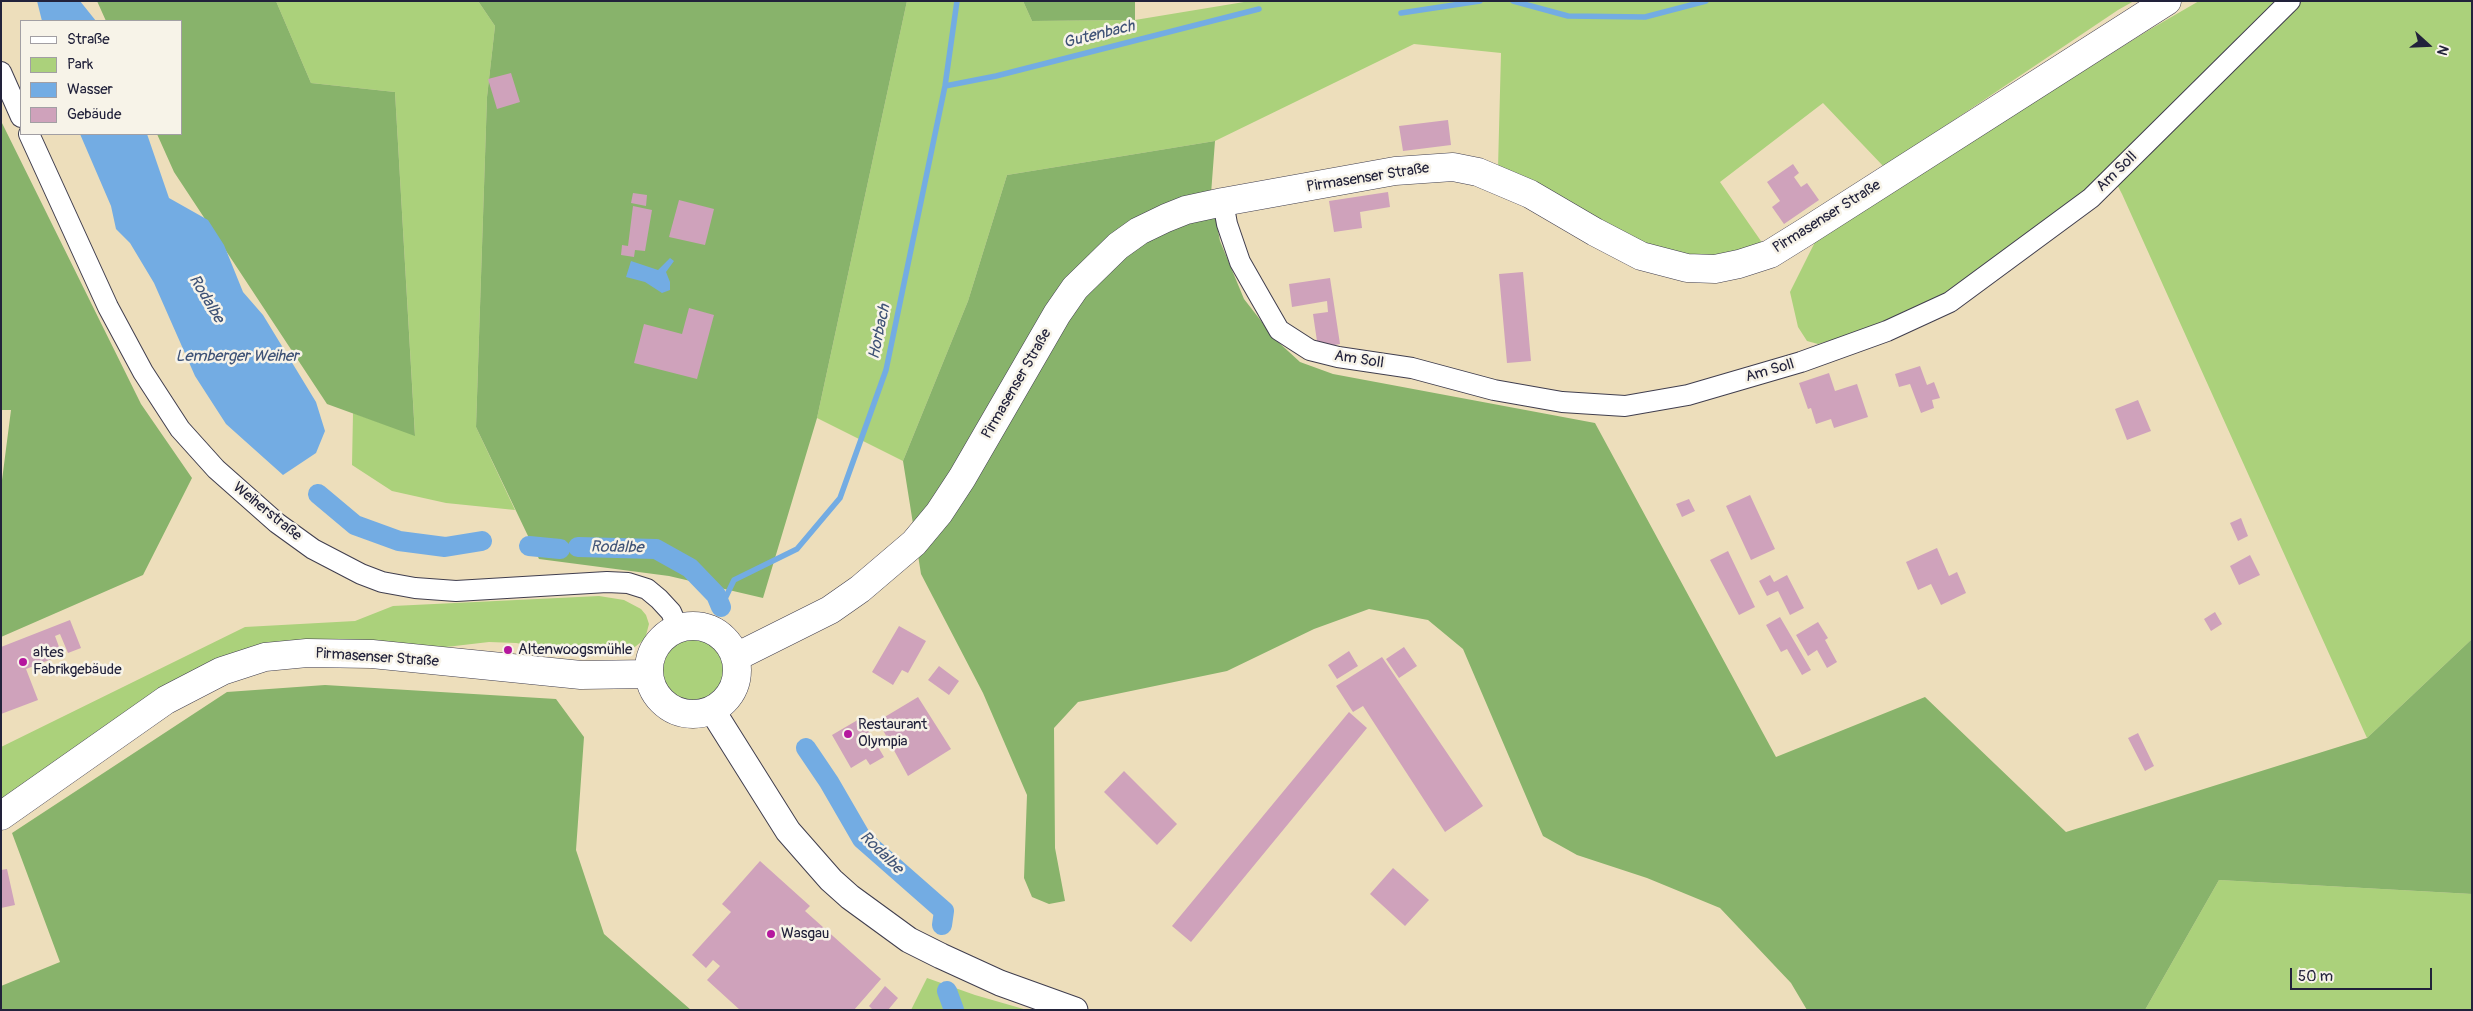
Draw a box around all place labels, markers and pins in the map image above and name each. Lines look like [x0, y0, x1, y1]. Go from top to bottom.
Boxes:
place label: Altenwoogsmühle [518, 641, 633, 659]
place label: altes Fabrikgebäude [33, 644, 122, 679]
marker: Altenwoogsmühle [502, 644, 514, 656]
marker: altes Fabrikgebäude [17, 656, 29, 668]
place label: Restaurant Olympia [858, 716, 927, 751]
marker: Restaurant Olympia [842, 728, 854, 740]
place label: Wasgau [781, 925, 829, 943]
marker: Wasgau [765, 928, 777, 940]

